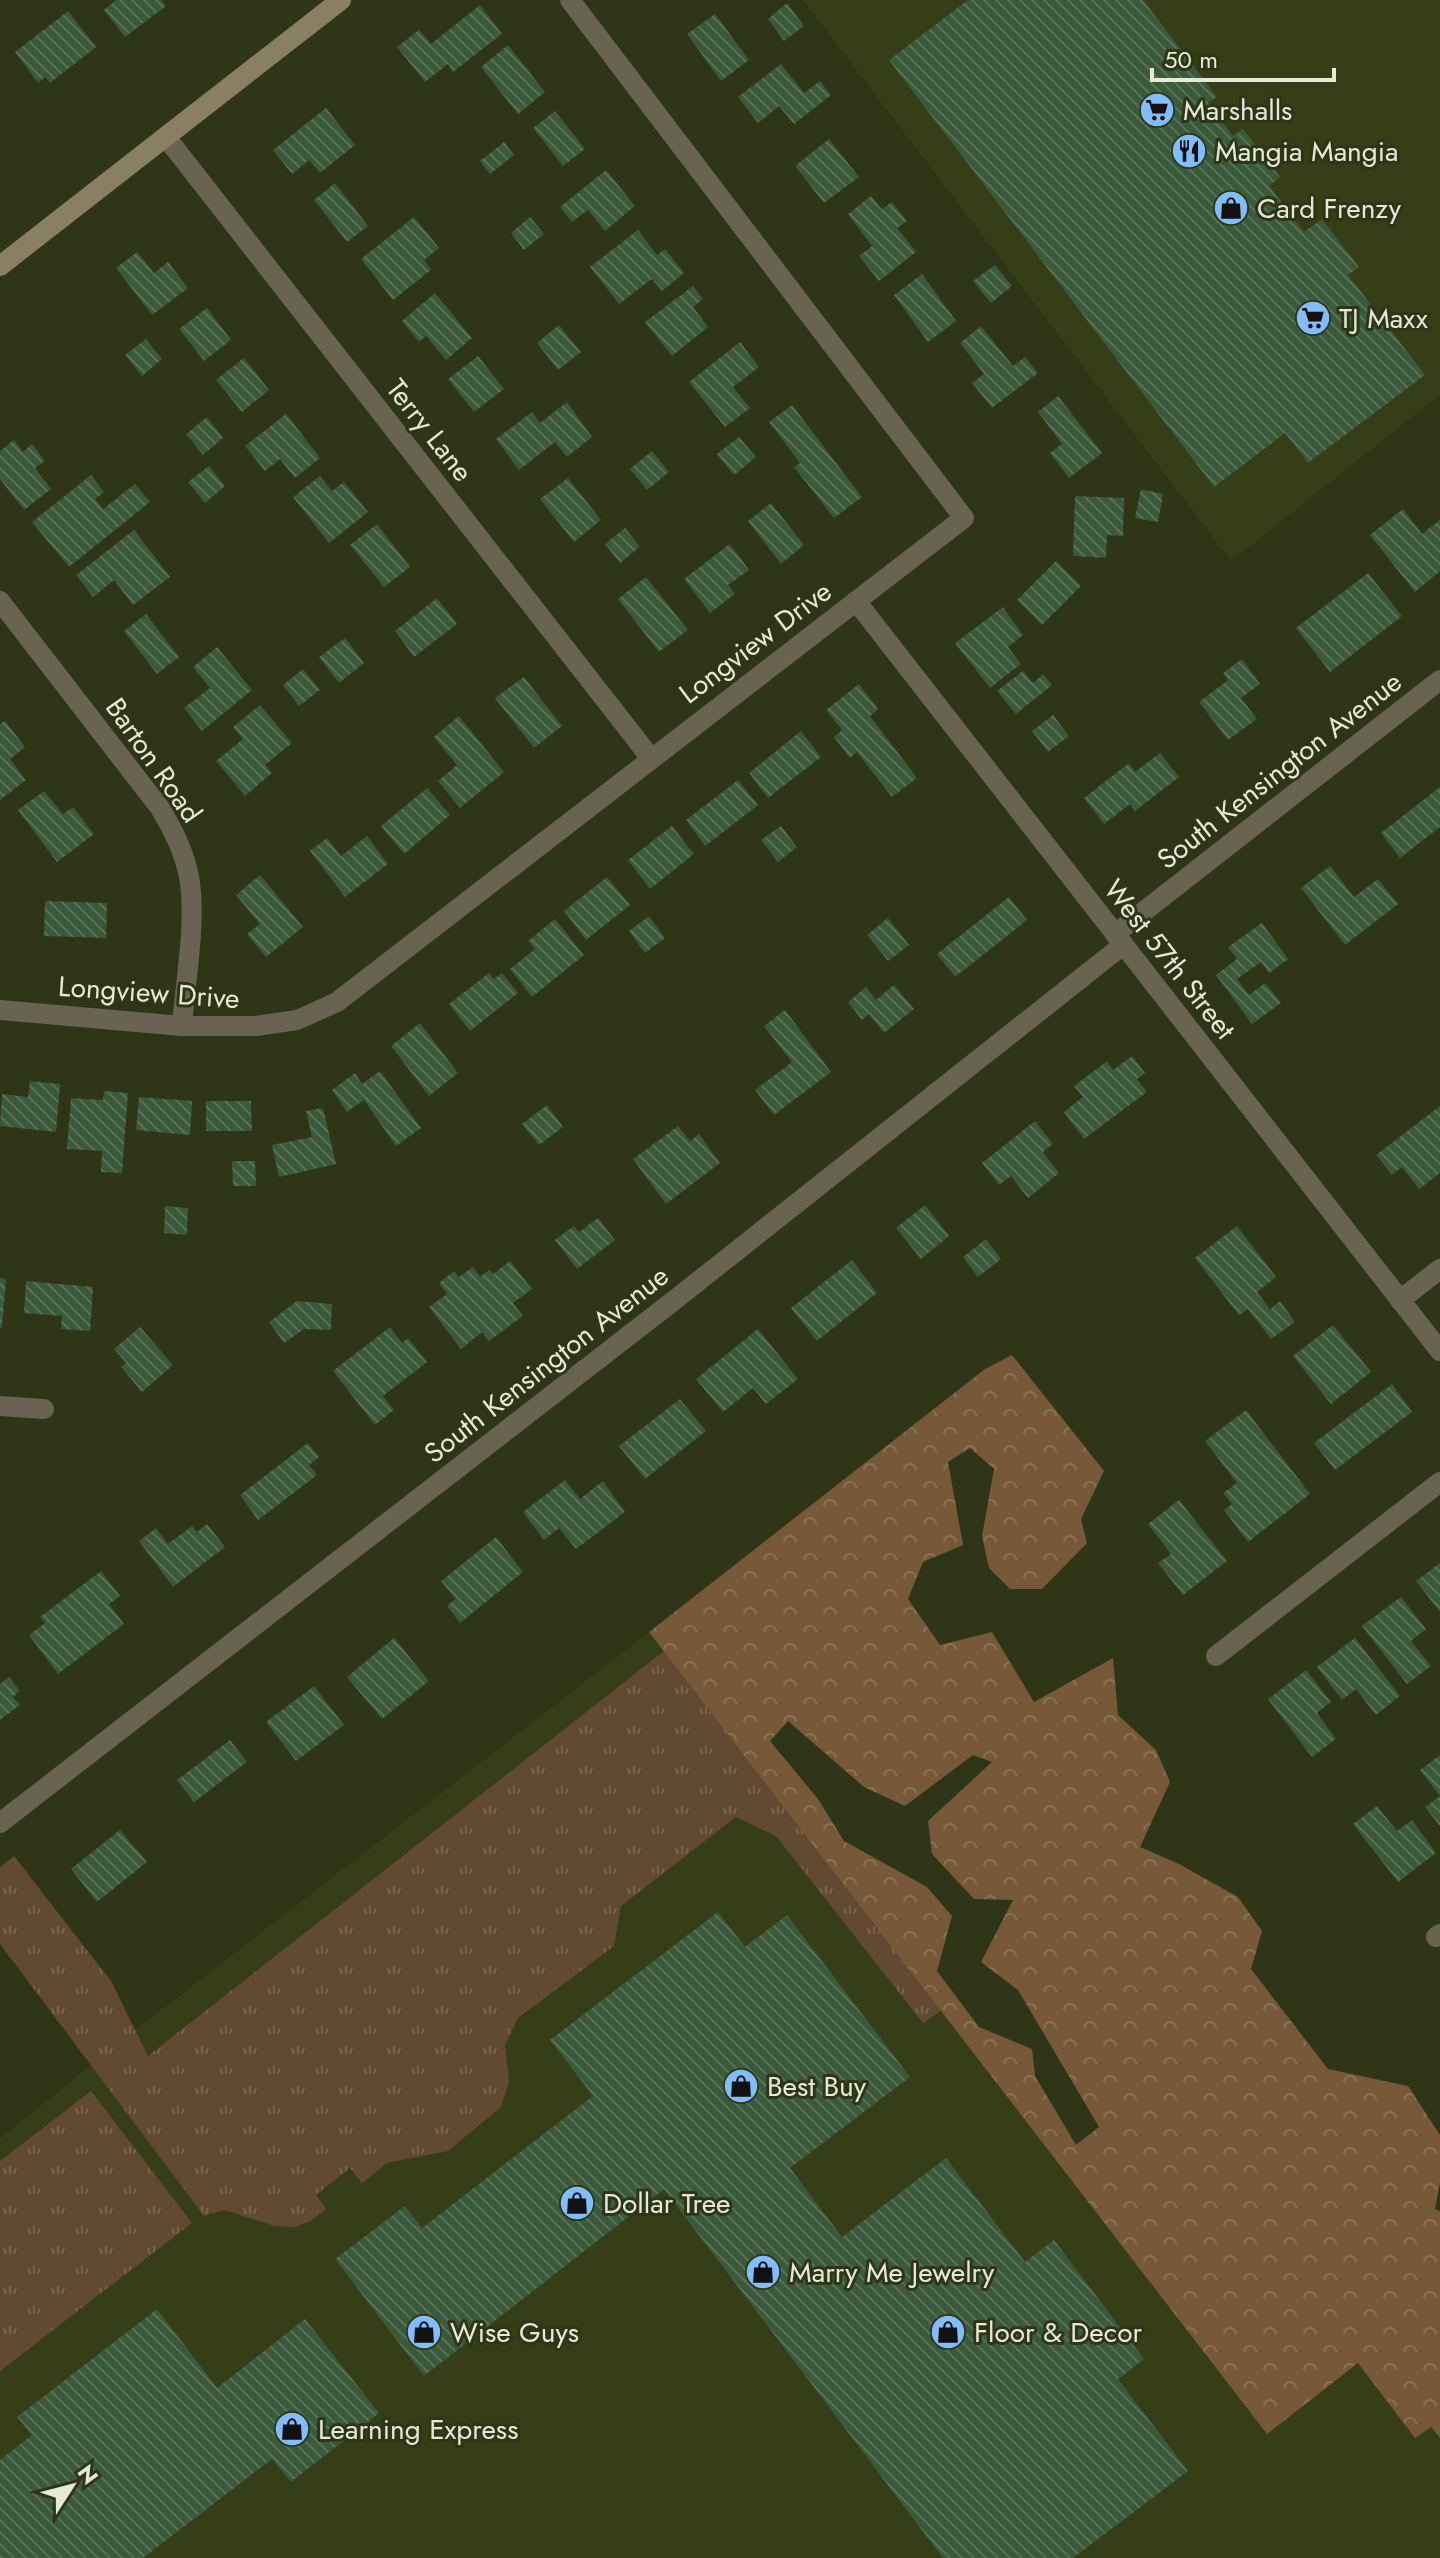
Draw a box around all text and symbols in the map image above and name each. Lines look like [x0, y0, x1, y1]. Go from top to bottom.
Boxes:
scale bar [1152, 32, 1334, 82]
text: 50 m [1164, 42, 1218, 77]
place label: Marshalls [1183, 90, 1292, 131]
supermarket icon: Marshalls [1138, 91, 1176, 129]
place label: Mangia Mangia [1215, 131, 1399, 172]
restaurant icon: Mangia Mangia [1170, 132, 1208, 170]
place label: Card Frenzy [1257, 188, 1402, 229]
shop icon: Card Frenzy [1212, 189, 1250, 227]
place label: TJ Maxx [1339, 298, 1428, 339]
supermarket icon: TJ Maxx [1294, 299, 1332, 337]
street label: Terry Lane [376, 370, 483, 490]
street label: Longview Drive [670, 571, 840, 713]
street label: South Kensington Avenue [1148, 662, 1410, 879]
street label: Barton Road [95, 689, 212, 831]
street label: West 57th Street [1094, 870, 1245, 1048]
street label: Longview Drive [57, 966, 241, 1019]
street label: South Kensington Avenue [415, 1256, 677, 1473]
place label: Best Buy [767, 2066, 867, 2107]
shop icon: Best Buy [722, 2067, 760, 2105]
place label: Dollar Tree [603, 2183, 731, 2224]
shop icon: Dollar Tree [558, 2184, 596, 2222]
place label: Marry Me Jewelry [789, 2252, 995, 2293]
shop icon: Marry Me Jewelry [744, 2253, 782, 2291]
place label: Wise Guys [450, 2312, 579, 2353]
place label: Floor & Decor [974, 2312, 1142, 2353]
shop icon: Wise Guys [405, 2313, 443, 2351]
shop icon: Floor & Decor [929, 2313, 967, 2351]
place label: Learning Express [318, 2409, 518, 2450]
shop icon: Learning Express [273, 2410, 311, 2448]
north arrow [32, 2446, 112, 2526]
text: N [70, 2458, 106, 2491]

